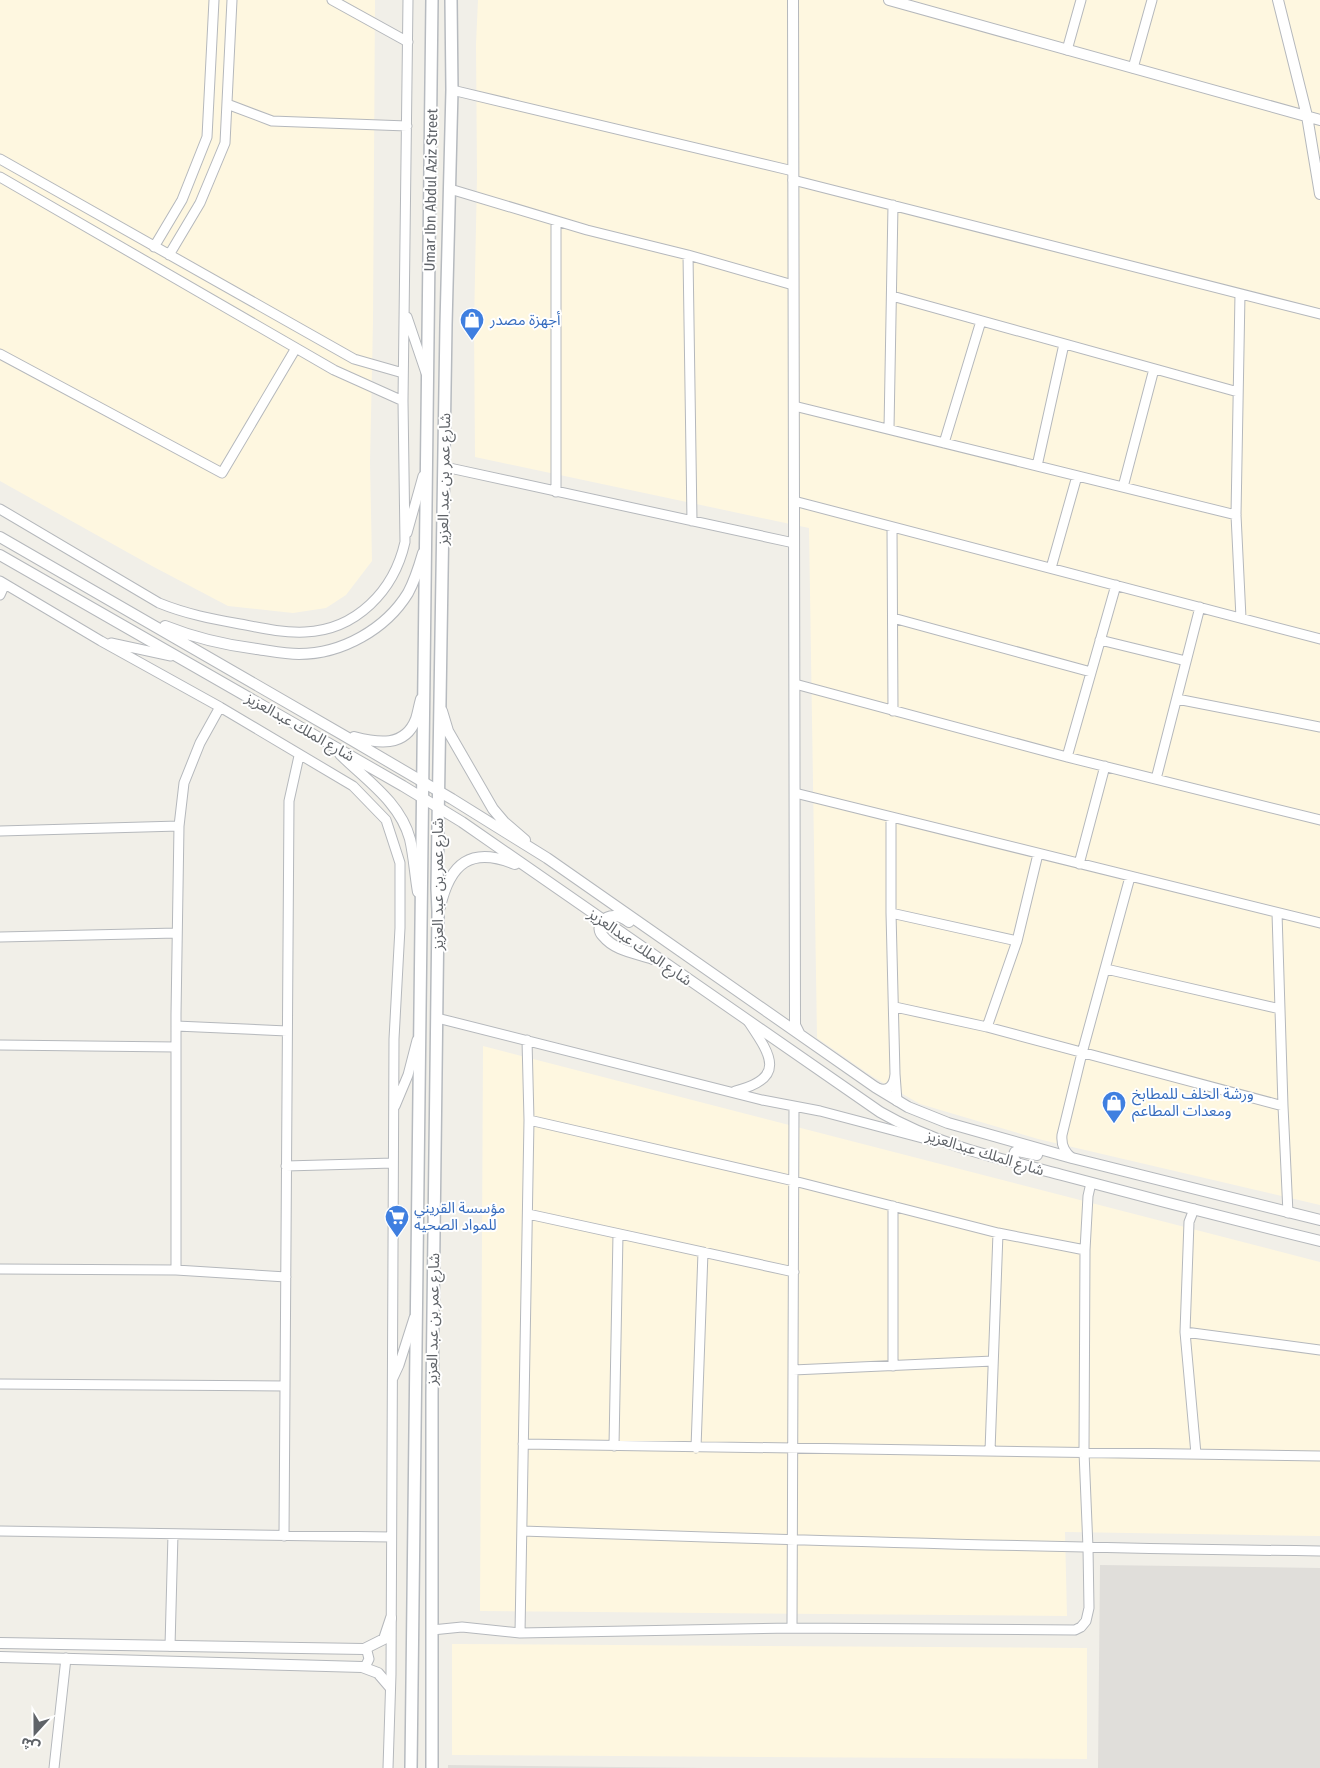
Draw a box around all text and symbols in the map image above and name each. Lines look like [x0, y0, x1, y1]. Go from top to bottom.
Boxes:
street label: Umar Ibn Abdul Aziz Street [421, 108, 441, 272]
shop icon: أجهزة مصدر [459, 307, 485, 341]
place label: أجهزة مصدر [489, 311, 561, 329]
street label: شارع عمر بن عبد العزيز [434, 412, 457, 546]
street label: شارع الملك عبدالعزيز [240, 688, 358, 768]
street label: شارع عمر بن عبد العزيز [429, 818, 450, 951]
street label: شارع الملك عبدالعزيز [582, 904, 696, 992]
place label: ورشة الخلف للمطابخ ومعدات المطاعم [1132, 1085, 1254, 1122]
shop icon: ورشة الخلف للمطابخ ومعدات المطاعم [1101, 1090, 1127, 1124]
street label: شارع الملك عبدالعزيز [922, 1126, 1046, 1182]
place label: مؤسسة القريني للمواد الصحيه [414, 1199, 505, 1234]
supermarket icon: مؤسسة القريني للمواد الصحيه [384, 1204, 410, 1238]
street label: شارع عمر بن عبد العزيز [423, 1252, 446, 1386]
north arrow [10, 1708, 60, 1758]
text: ش [19, 1733, 43, 1756]

